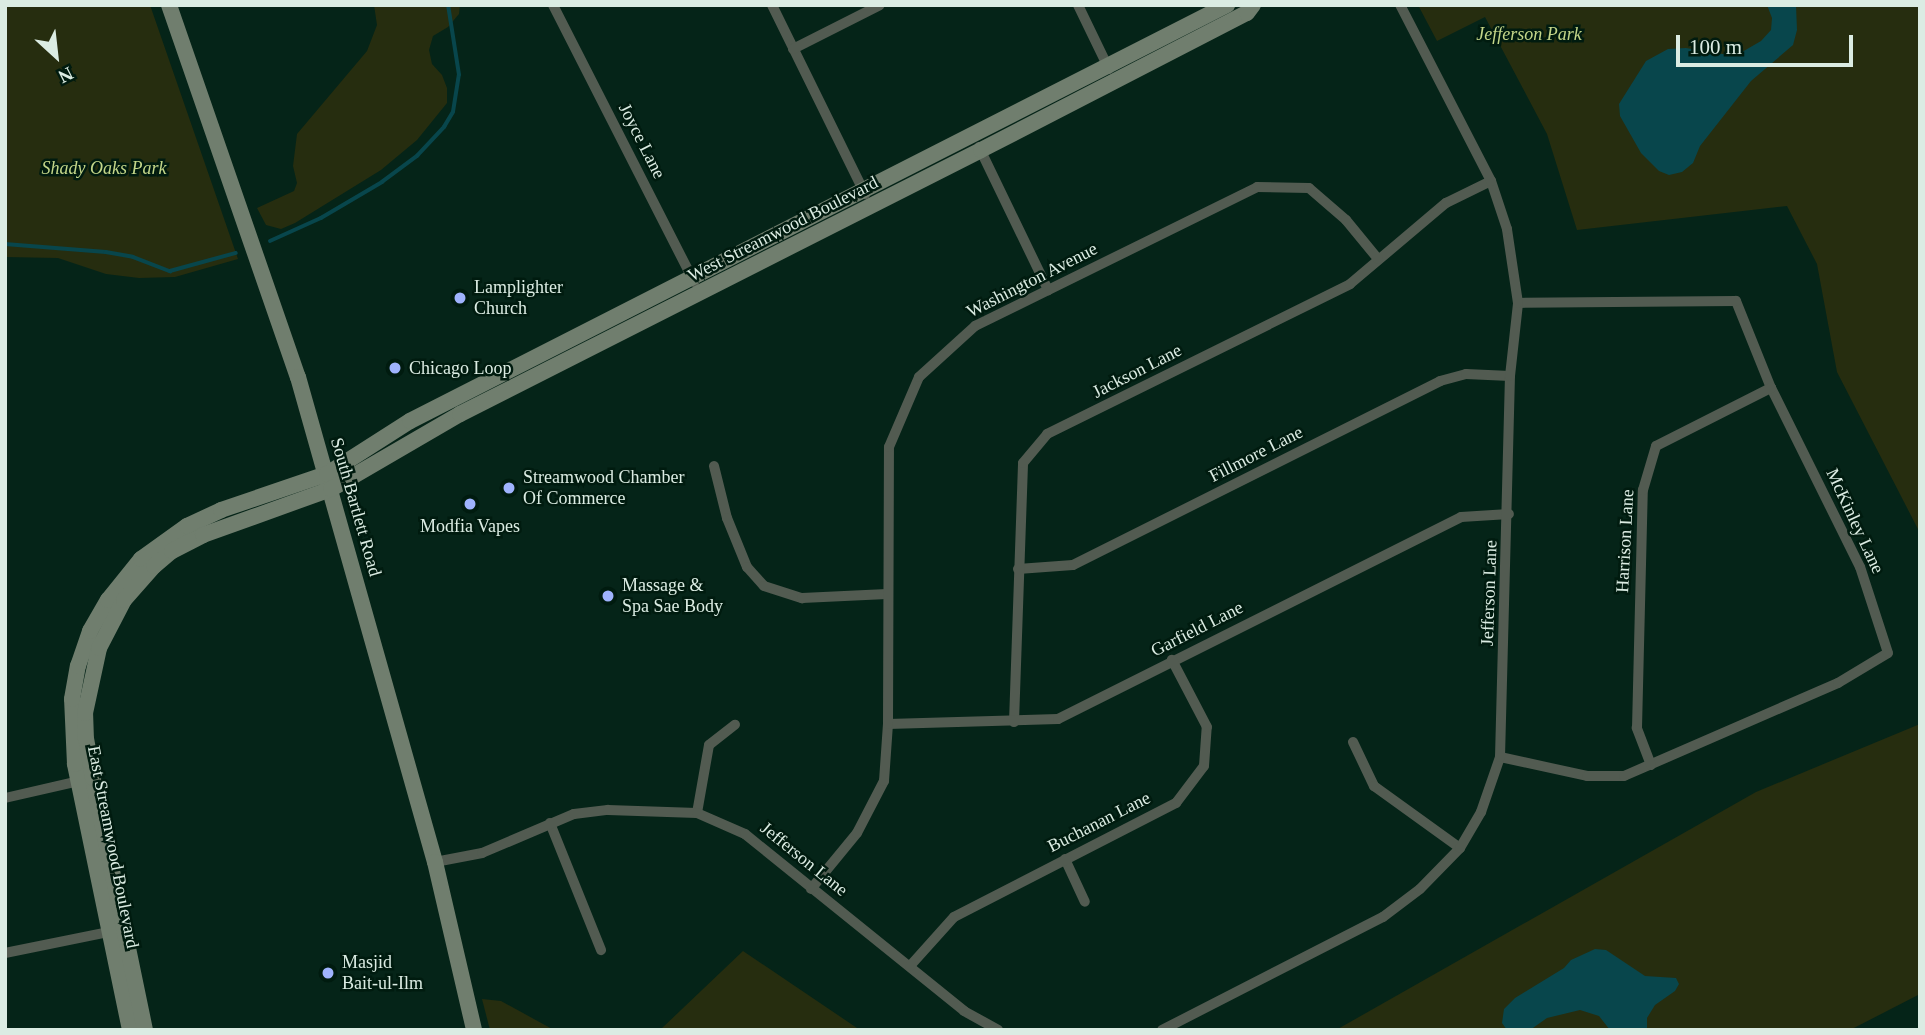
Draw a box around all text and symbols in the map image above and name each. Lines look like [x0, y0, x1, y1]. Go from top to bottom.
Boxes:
north arrow [21, 21, 91, 91]
scale bar [1680, 21, 1857, 65]
park label: Jefferson Park [1476, 23, 1582, 45]
text: 100 m [1689, 35, 1742, 59]
text: N [55, 63, 77, 88]
street label: Joyce Lane [614, 100, 670, 182]
park label: Shady Oaks Park [42, 157, 166, 179]
street label: West Streamwood Boulevard [684, 172, 882, 286]
street label: Washington Avenue [963, 238, 1101, 322]
place label: Lamplighter Church [474, 277, 563, 320]
marker: Lamplighter Church [452, 290, 468, 306]
street label: Jackson Lane [1089, 339, 1185, 403]
place label: Chicago Loop [409, 357, 511, 379]
marker: Chicago Loop [387, 360, 403, 376]
street label: Fillmore Lane [1205, 421, 1307, 487]
street label: South Bartlett Road [326, 435, 386, 579]
street label: McKinley Lane [1821, 465, 1889, 577]
place label: Streamwood Chamber Of Commerce [523, 467, 684, 510]
marker: Streamwood Chamber Of Commerce [501, 480, 517, 496]
street label: Harrison Lane [1612, 489, 1638, 593]
marker: Modfia Vapes [462, 496, 478, 512]
place label: Modfia Vapes [420, 515, 520, 537]
street label: Jefferson Lane [1476, 540, 1502, 646]
place label: Massage & Spa Sae Body [622, 575, 723, 618]
marker: Massage & Spa Sae Body [600, 588, 616, 604]
street label: Garfield Lane [1147, 597, 1247, 661]
street label: East Streamwood Boulevard [83, 744, 143, 950]
street label: Buchanan Lane [1044, 787, 1154, 857]
street label: Jefferson Lane [756, 817, 852, 901]
place label: Masjid Bait-ul-Ilm [342, 952, 423, 995]
marker: Masjid Bait-ul-Ilm [320, 965, 336, 981]

